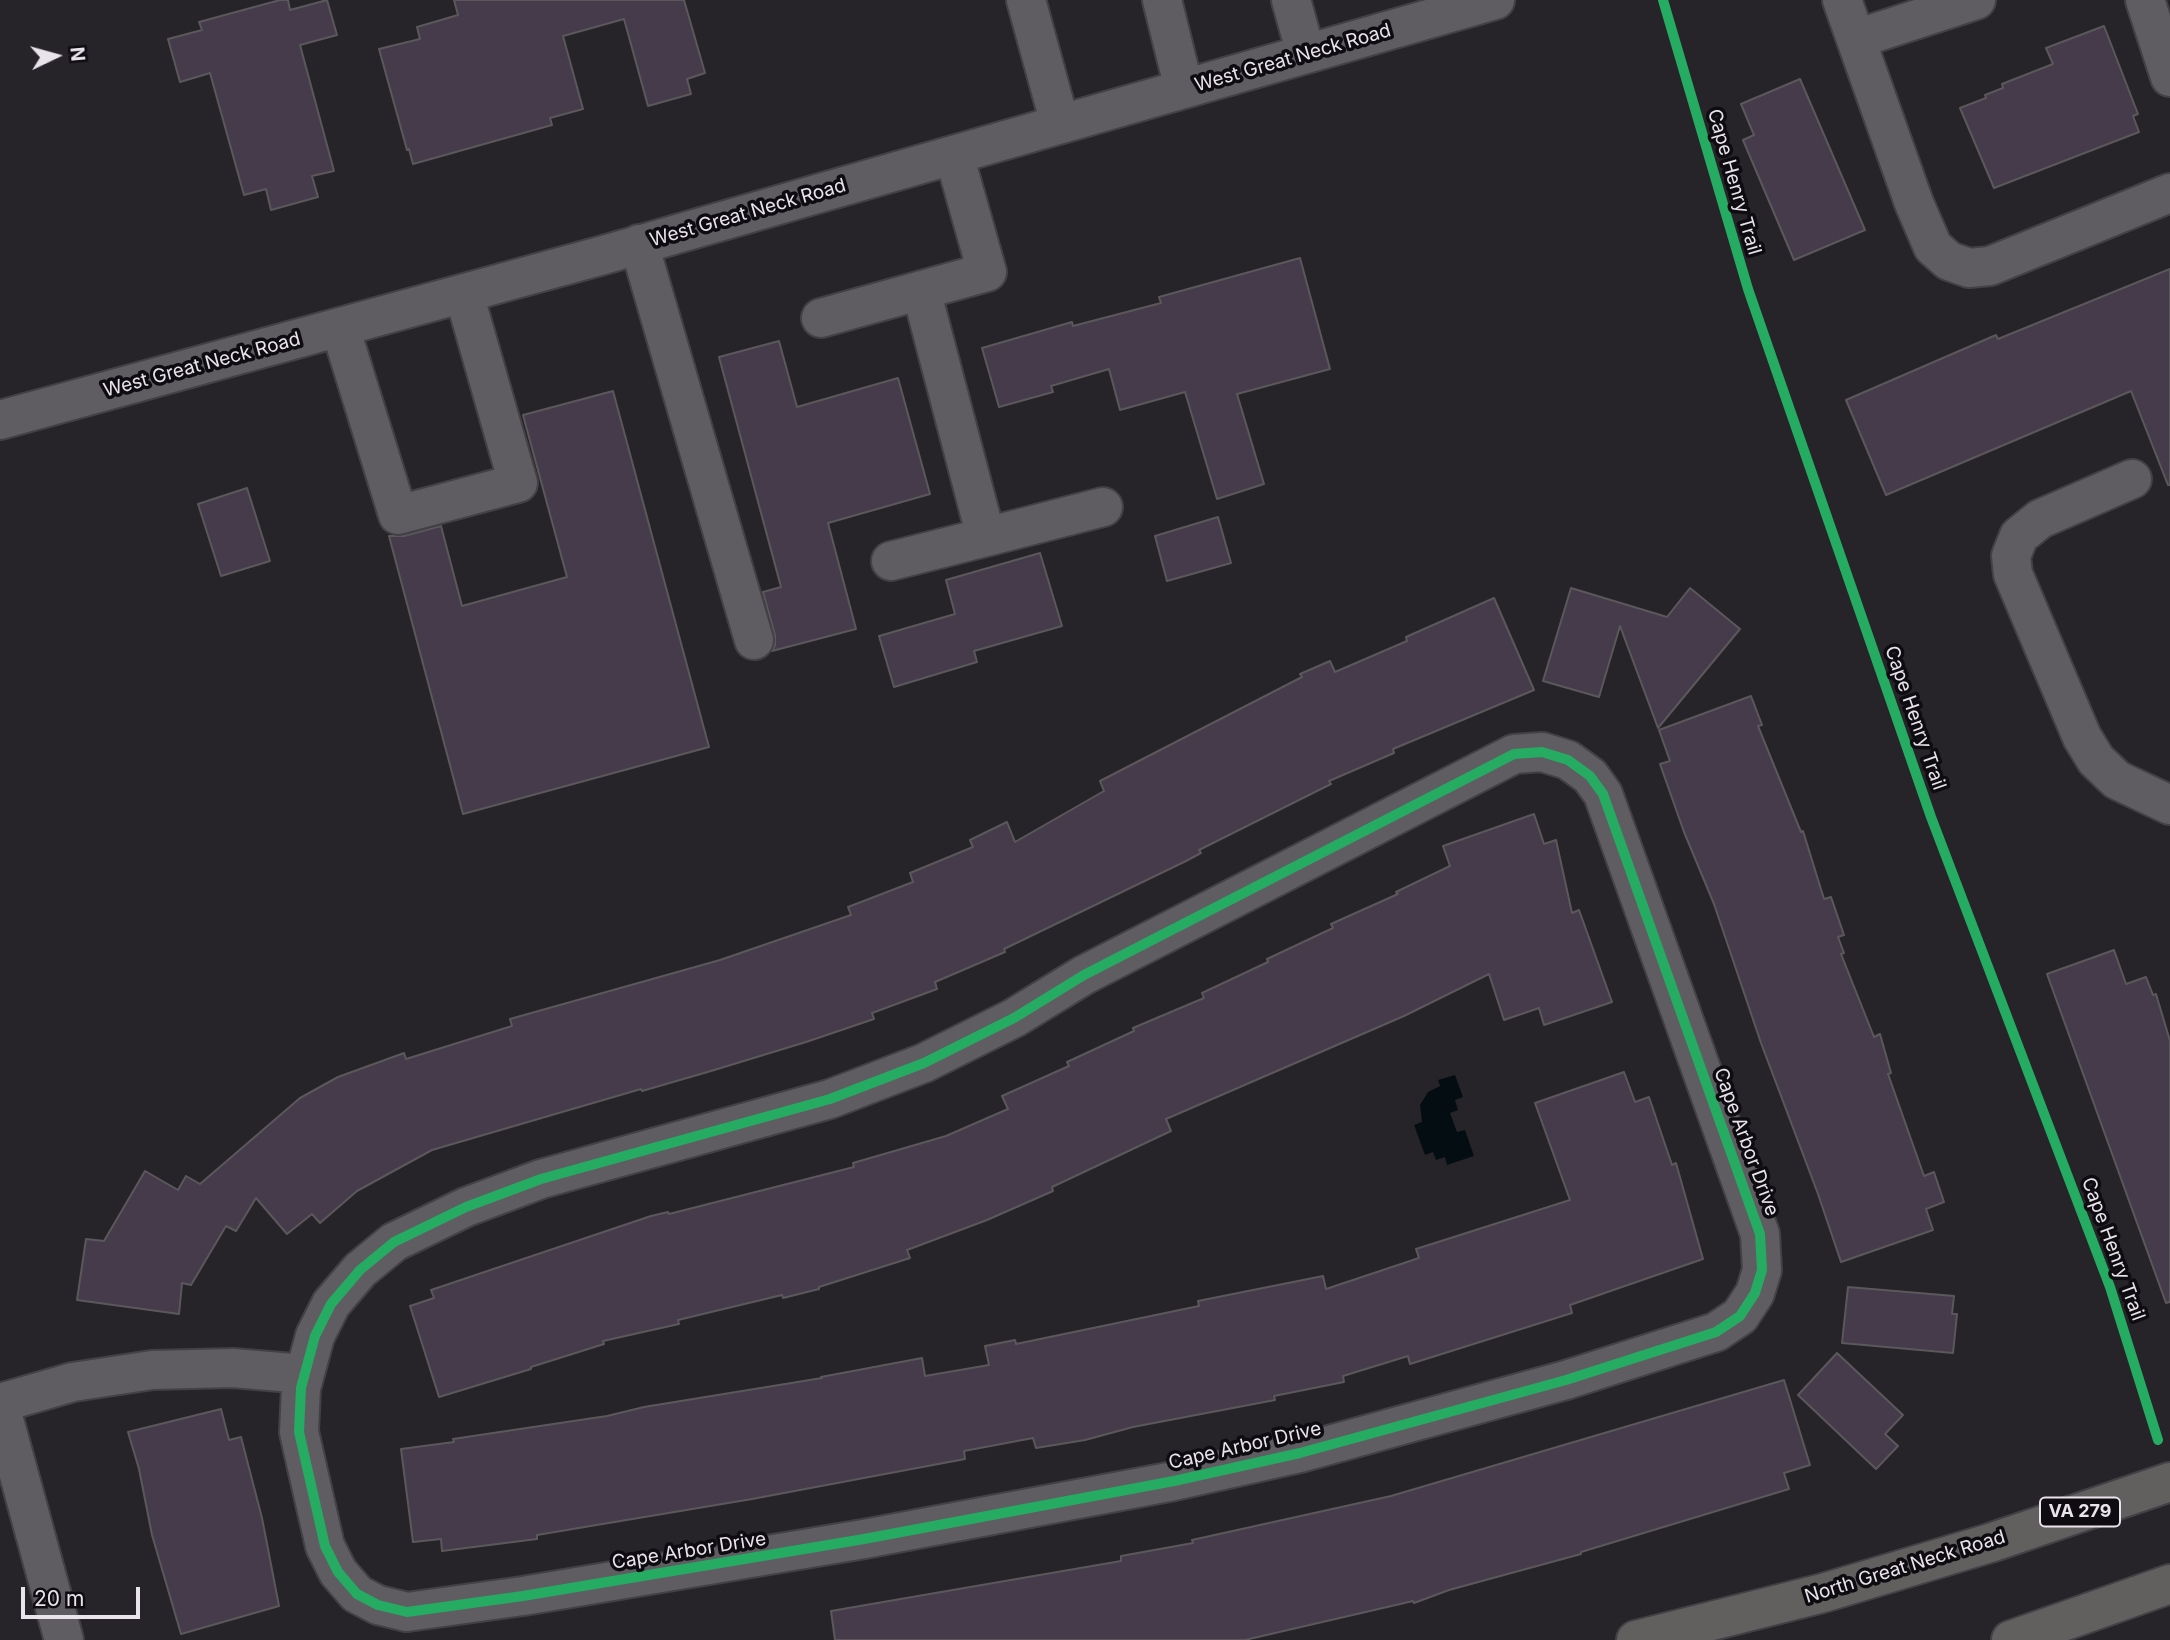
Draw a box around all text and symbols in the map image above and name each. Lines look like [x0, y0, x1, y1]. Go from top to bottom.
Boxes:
street label: West Great Neck Road [1192, 19, 1394, 97]
north arrow [21, 21, 91, 91]
text: N [65, 46, 90, 62]
street label: Cape Henry Trail [1702, 106, 1766, 258]
street label: West Great Neck Road [647, 174, 849, 252]
street label: West Great Neck Road [101, 328, 303, 402]
street label: Cape Henry Trail [1880, 643, 1950, 793]
street label: Cape Arbor Drive [1709, 1065, 1783, 1219]
street label: Cape Henry Trail [2077, 1174, 2149, 1324]
street label: Cape Arbor Drive [1167, 1417, 1323, 1475]
road number: VA 279 [2040, 1498, 2120, 1526]
street label: North Great Neck Road [1802, 1526, 2008, 1608]
street label: Cape Arbor Drive [610, 1528, 768, 1574]
scale bar [24, 1574, 144, 1618]
text: 20 m [34, 1586, 84, 1611]

